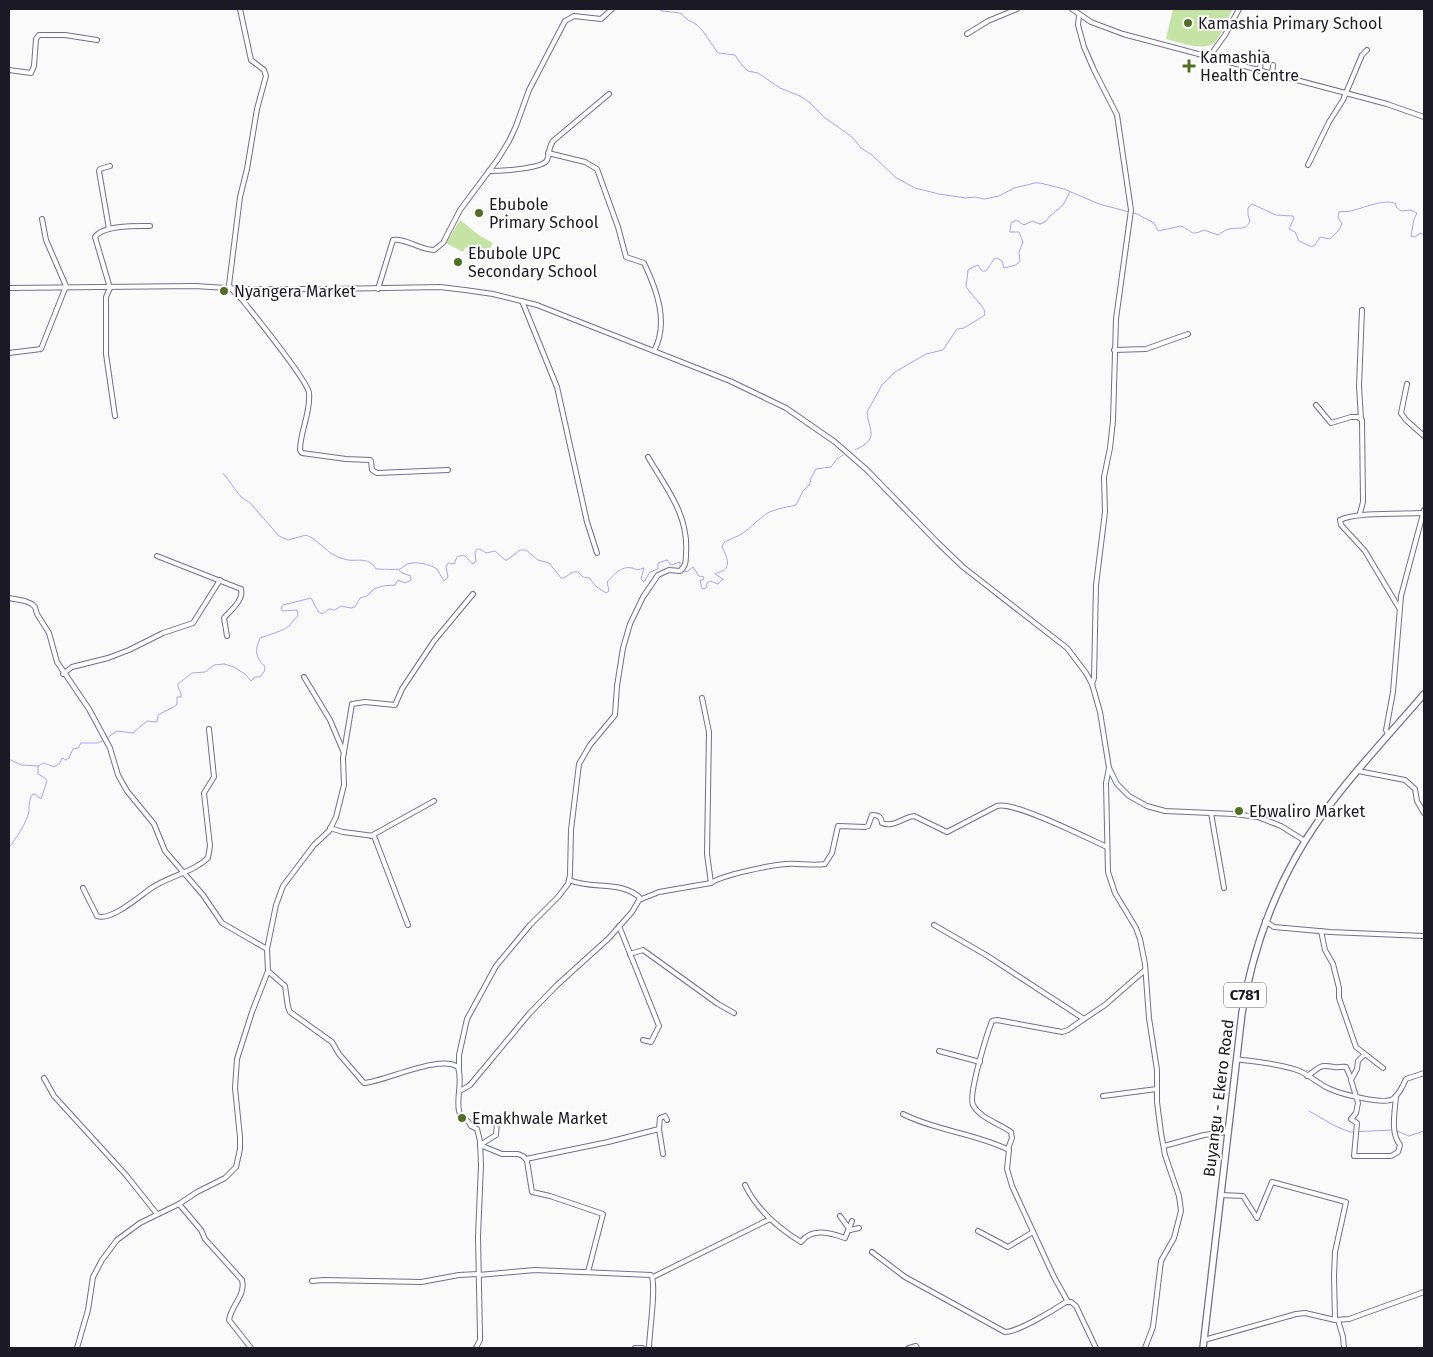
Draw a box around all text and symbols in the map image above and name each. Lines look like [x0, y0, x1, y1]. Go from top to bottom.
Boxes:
place label: Kamashia Primary School [1198, 14, 1382, 33]
marker: Kamashia Primary School [1182, 17, 1194, 29]
place label: Kamashia Health Centre [1200, 48, 1299, 85]
marker: Kamashia Health Centre [1182, 59, 1196, 73]
place label: Ebubole Primary School [489, 195, 599, 232]
marker: Ebubole Primary School [473, 207, 485, 219]
place label: Ebubole UPC Secondary School [468, 244, 597, 281]
marker: Ebubole UPC Secondary School [452, 256, 464, 268]
place label: Nyangera Market [234, 282, 356, 301]
marker: Nyangera Market [218, 285, 230, 297]
place label: Ebwaliro Market [1249, 802, 1365, 821]
marker: Ebwaliro Market [1233, 805, 1245, 817]
road number: C781 [1224, 982, 1266, 1008]
street label: Buyangu - Ekero Road [1199, 1018, 1238, 1178]
place label: Emakhwale Market [472, 1109, 608, 1128]
marker: Emakhwale Market [456, 1112, 468, 1124]

